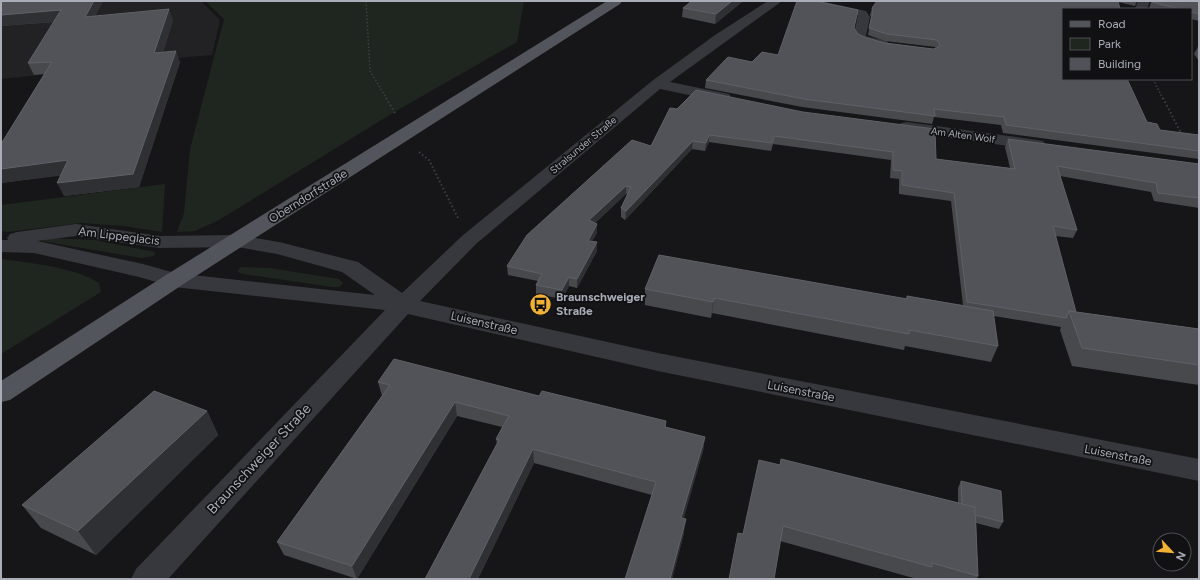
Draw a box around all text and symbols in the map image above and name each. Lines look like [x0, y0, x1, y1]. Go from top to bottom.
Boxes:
legend [1062, 8, 1192, 80]
text: Road [1098, 17, 1126, 31]
text: Park [1098, 37, 1121, 51]
text: Building [1098, 57, 1141, 71]
street label: Stralsunder Straße [547, 113, 619, 177]
street label: Am Alten Wolf [930, 124, 996, 146]
street label: Oberndorfstraße [266, 166, 350, 226]
street label: Am Lippeglacis [78, 224, 161, 248]
place label: Braunschweiger Straße [556, 290, 645, 318]
bus stop icon: Braunschweiger Straße [528, 291, 554, 317]
street label: Luisenstraße [449, 309, 519, 338]
street label: Luisenstraße [766, 378, 836, 404]
street label: Braunschweiger Straße [203, 400, 315, 518]
street label: Luisenstraße [1083, 442, 1153, 468]
north arrow [1152, 532, 1192, 572]
text: N [1173, 549, 1188, 563]

